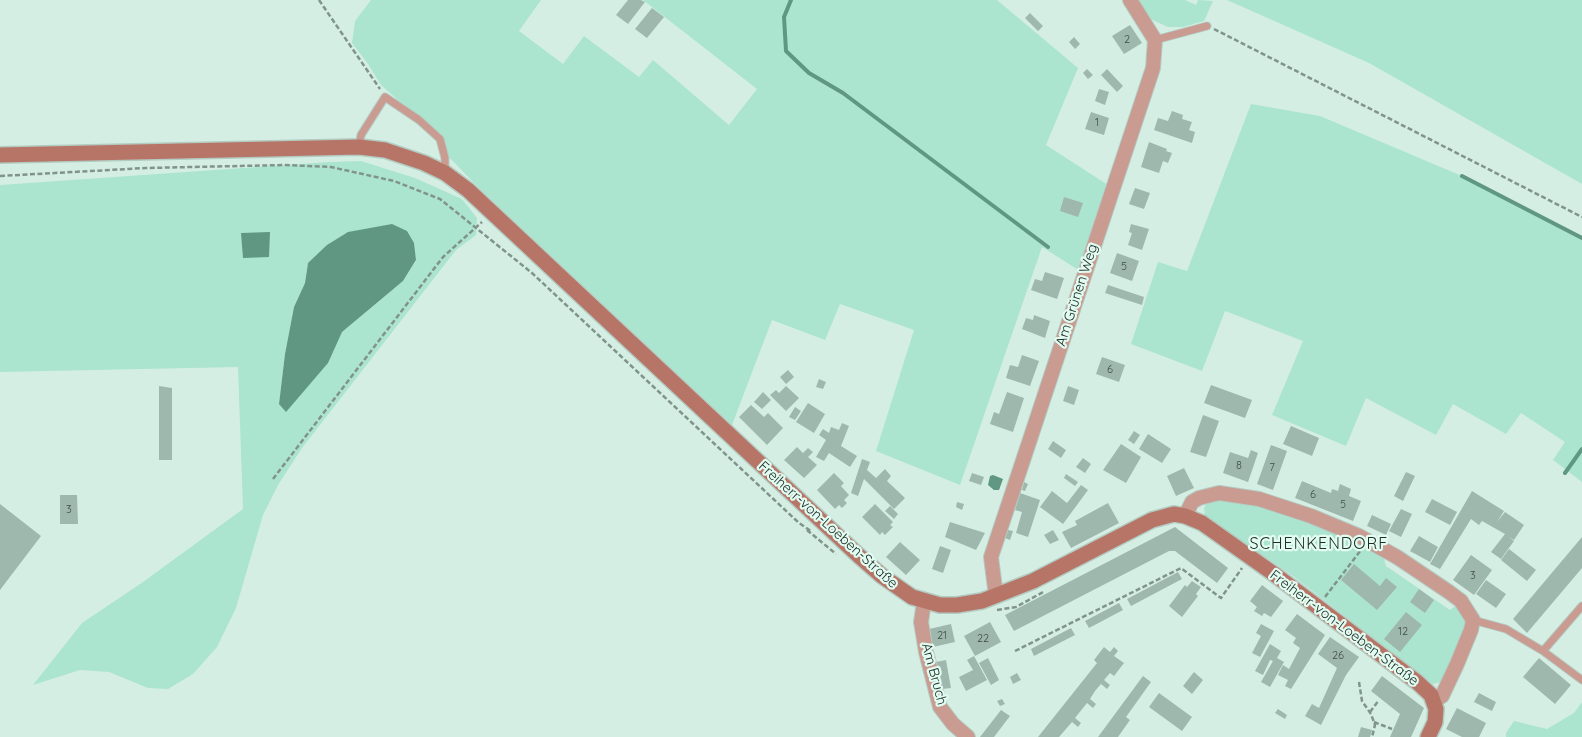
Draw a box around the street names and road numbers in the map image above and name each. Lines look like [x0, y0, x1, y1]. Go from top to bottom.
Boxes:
street label: Am Grünen Weg [1053, 242, 1101, 348]
street label: Freiherr-von-Loeben-Straße [755, 458, 901, 592]
street label: Freiherr-von-Loeben-Straße [1266, 567, 1422, 689]
street label: Am Bruch [918, 641, 950, 707]

